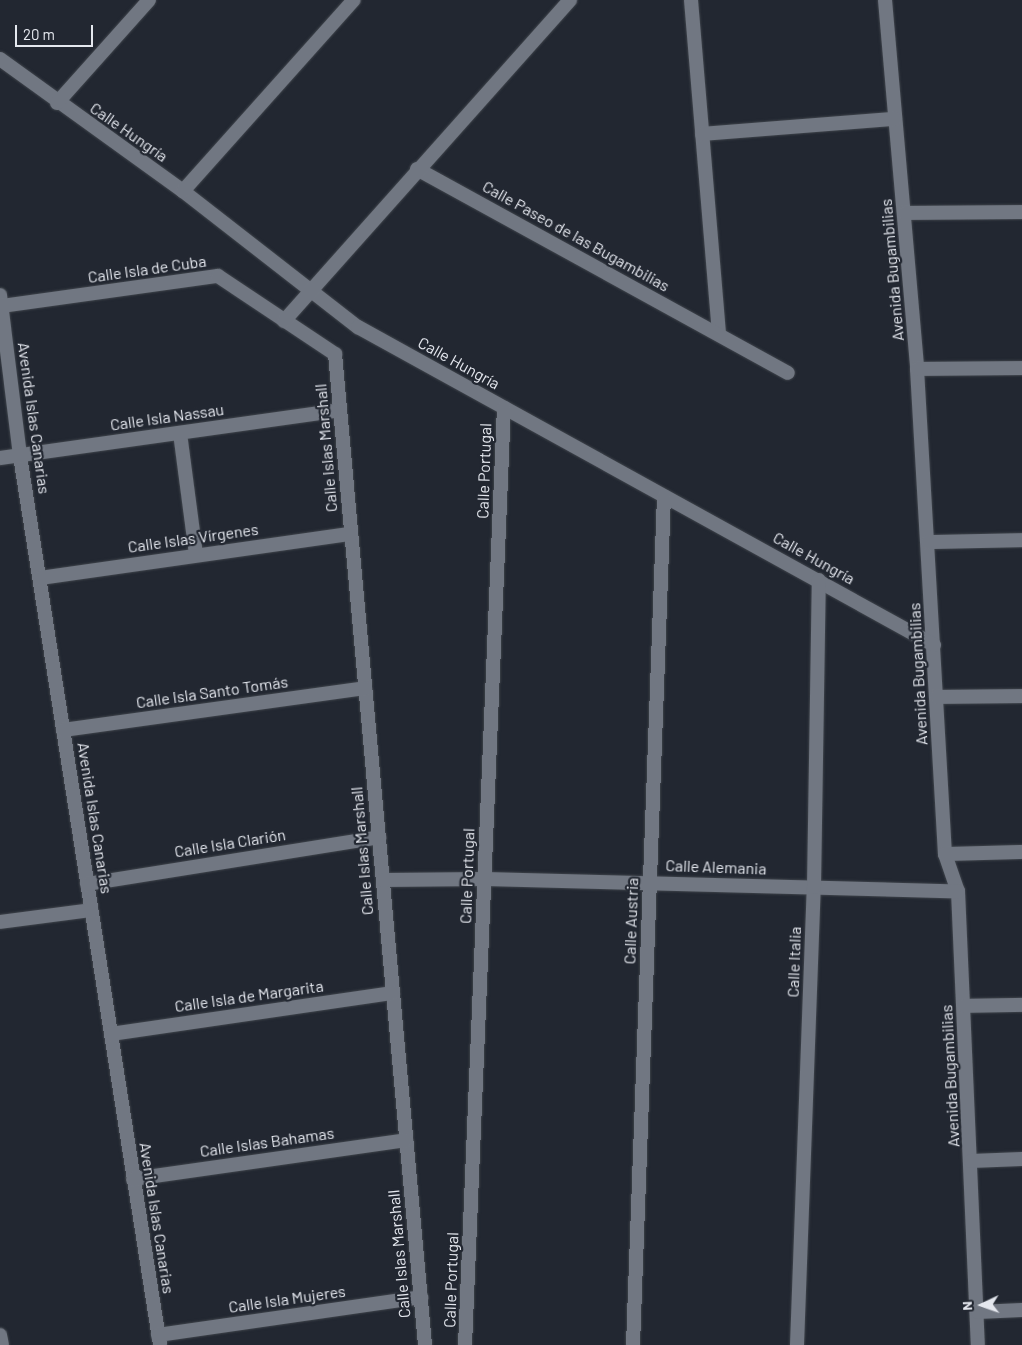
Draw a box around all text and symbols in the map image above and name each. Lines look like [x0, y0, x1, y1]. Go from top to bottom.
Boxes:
scale bar [18, 15, 95, 47]
text: 20 m [23, 25, 55, 43]
street label: Calle Hungría [86, 98, 172, 166]
street label: Calle Paseo de las Bugambilias [479, 177, 673, 295]
street label: Avenida Bugambilias [876, 198, 908, 342]
street label: Calle Isla de Cuba [87, 251, 207, 287]
street label: Calle Hungría [415, 333, 503, 393]
street label: Avenida Islas Canarias [14, 341, 54, 495]
street label: Calle Islas Marshall [311, 383, 341, 513]
street label: Calle Isla Nassau [109, 400, 225, 434]
street label: Calle Portugal [473, 423, 495, 519]
street label: Calle Islas Vírgenes [127, 519, 259, 557]
street label: Calle Hungría [770, 528, 858, 588]
street label: Avenida Bugambilias [905, 602, 931, 746]
street label: Calle Isla Santo Tomás [135, 672, 289, 712]
street label: Avenida Islas Canarias [74, 741, 116, 895]
street label: Calle Islas Marshall [347, 786, 377, 916]
street label: Calle Isla Clarión [173, 825, 287, 861]
street label: Calle Portugal [456, 828, 478, 924]
street label: Calle Alemania [665, 856, 767, 878]
street label: Calle Austria [620, 877, 642, 965]
street label: Calle Italia [783, 926, 805, 998]
street label: Calle Isla de Margarita [173, 976, 325, 1016]
street label: Avenida Bugambilias [937, 1004, 963, 1148]
street label: Calle Islas Bahamas [199, 1123, 335, 1161]
street label: Avenida Islas Canarias [136, 1141, 178, 1295]
street label: Calle Islas Marshall [384, 1189, 414, 1319]
street label: Calle Portugal [440, 1232, 462, 1328]
north arrow [957, 1280, 1007, 1330]
street label: Calle Isla Mujeres [227, 1281, 347, 1317]
text: N [958, 1301, 975, 1311]

